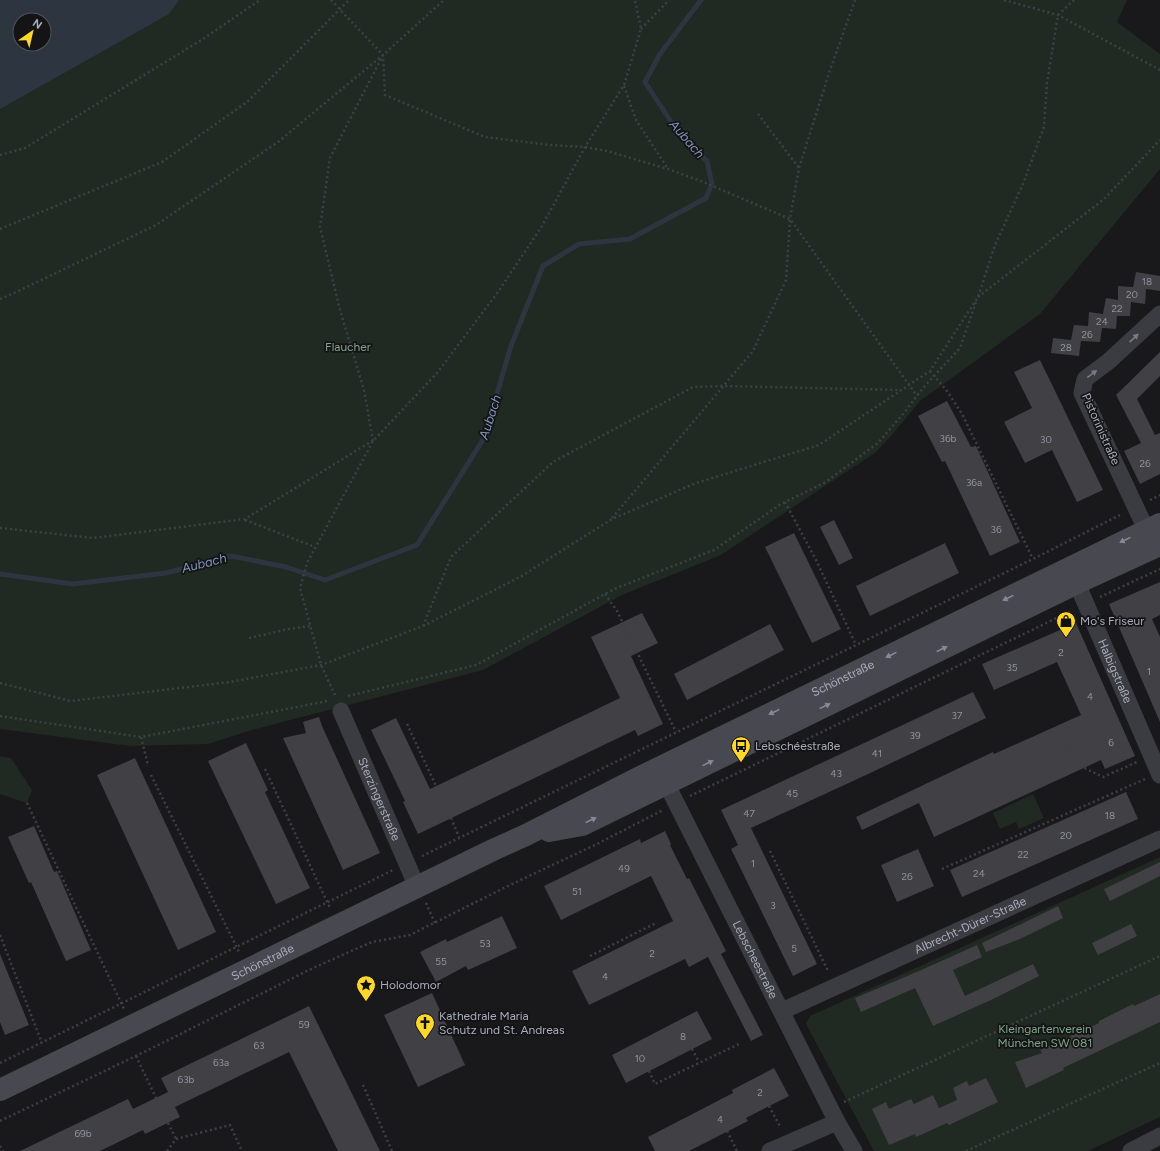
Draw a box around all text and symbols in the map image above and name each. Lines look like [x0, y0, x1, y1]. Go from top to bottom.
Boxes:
north arrow [12, 12, 52, 52]
text: N [30, 16, 44, 32]
water label: Aubach [666, 116, 708, 161]
house number: 18 [1142, 275, 1152, 288]
house number: 20 [1126, 288, 1138, 301]
house number: 22 [1111, 302, 1123, 315]
house number: 24 [1096, 315, 1108, 328]
house number: 26 [1081, 328, 1093, 341]
one-way arrow [1129, 333, 1140, 342]
park label: Flaucher [325, 340, 371, 354]
house number: 28 [1060, 341, 1072, 354]
one-way arrow [1087, 370, 1098, 378]
street label: Pistorinistraße [1079, 391, 1123, 467]
water label: Aubach [475, 393, 504, 442]
house number: 36b [940, 432, 957, 445]
house number: 30 [1040, 433, 1052, 446]
house number: 26 [1139, 457, 1151, 470]
house number: 36a [966, 476, 982, 489]
house number: 36 [990, 523, 1002, 536]
one-way arrow [1119, 537, 1130, 543]
water label: Aubach [179, 550, 228, 576]
one-way arrow [1002, 594, 1014, 601]
shop icon: Mo's Friseur [1055, 610, 1077, 638]
place label: Mo's Friseur [1080, 614, 1144, 628]
street label: Halbigstraße [1095, 637, 1135, 706]
one-way arrow [936, 646, 948, 652]
house number: 2 [1058, 646, 1064, 659]
one-way arrow [886, 652, 897, 658]
street label: Schönstraße [809, 657, 877, 699]
house number: 35 [1006, 661, 1018, 674]
house number: 1 [1147, 665, 1151, 678]
house number: 4 [1087, 690, 1093, 703]
one-way arrow [819, 703, 831, 709]
one-way arrow [769, 709, 780, 715]
house number: 37 [952, 709, 963, 722]
house number: 39 [909, 729, 921, 742]
bus stop icon: Lebschéestraße [730, 735, 752, 763]
house number: 6 [1108, 736, 1114, 749]
place label: Lebschéestraße [755, 739, 841, 753]
house number: 41 [872, 747, 882, 760]
street label: Sterzingerstraße [355, 755, 403, 843]
one-way arrow [703, 760, 714, 766]
house number: 43 [830, 767, 842, 780]
house number: 45 [786, 787, 798, 800]
house number: 47 [743, 807, 755, 820]
house number: 18 [1105, 809, 1115, 822]
one-way arrow [586, 817, 597, 823]
house number: 20 [1060, 829, 1072, 842]
house number: 22 [1017, 848, 1029, 861]
house number: 1 [751, 857, 755, 870]
house number: 49 [618, 862, 630, 875]
house number: 24 [973, 867, 985, 880]
house number: 26 [901, 870, 913, 883]
house number: 51 [572, 885, 582, 898]
street label: Albrecht-Dürer-Straße [912, 894, 1029, 957]
house number: 3 [770, 899, 776, 912]
street label: Lebscheestraße [730, 918, 781, 1001]
house number: 53 [479, 937, 491, 950]
street label: Schönstraße [229, 941, 297, 983]
house number: 5 [791, 942, 797, 955]
house number: 2 [649, 947, 655, 960]
house number: 55 [435, 955, 447, 968]
house number: 4 [602, 970, 608, 983]
place icon: Holodomor [355, 974, 377, 1002]
place label: Holodomor [380, 978, 441, 992]
place label: Kathedrale Maria Schutz und St. Andreas [439, 1009, 565, 1037]
church icon: Kathedrale Maria Schutz und St. Andreas [414, 1012, 436, 1040]
house number: 59 [298, 1018, 310, 1031]
park label: Kleingartenverein München SW 081 [998, 1022, 1092, 1050]
house number: 8 [680, 1030, 686, 1043]
house number: 63 [253, 1039, 265, 1052]
house number: 10 [635, 1052, 645, 1065]
house number: 63a [213, 1056, 229, 1069]
house number: 63b [178, 1073, 195, 1086]
house number: 2 [757, 1086, 763, 1099]
house number: 4 [717, 1113, 723, 1126]
house number: 69b [74, 1127, 92, 1140]

